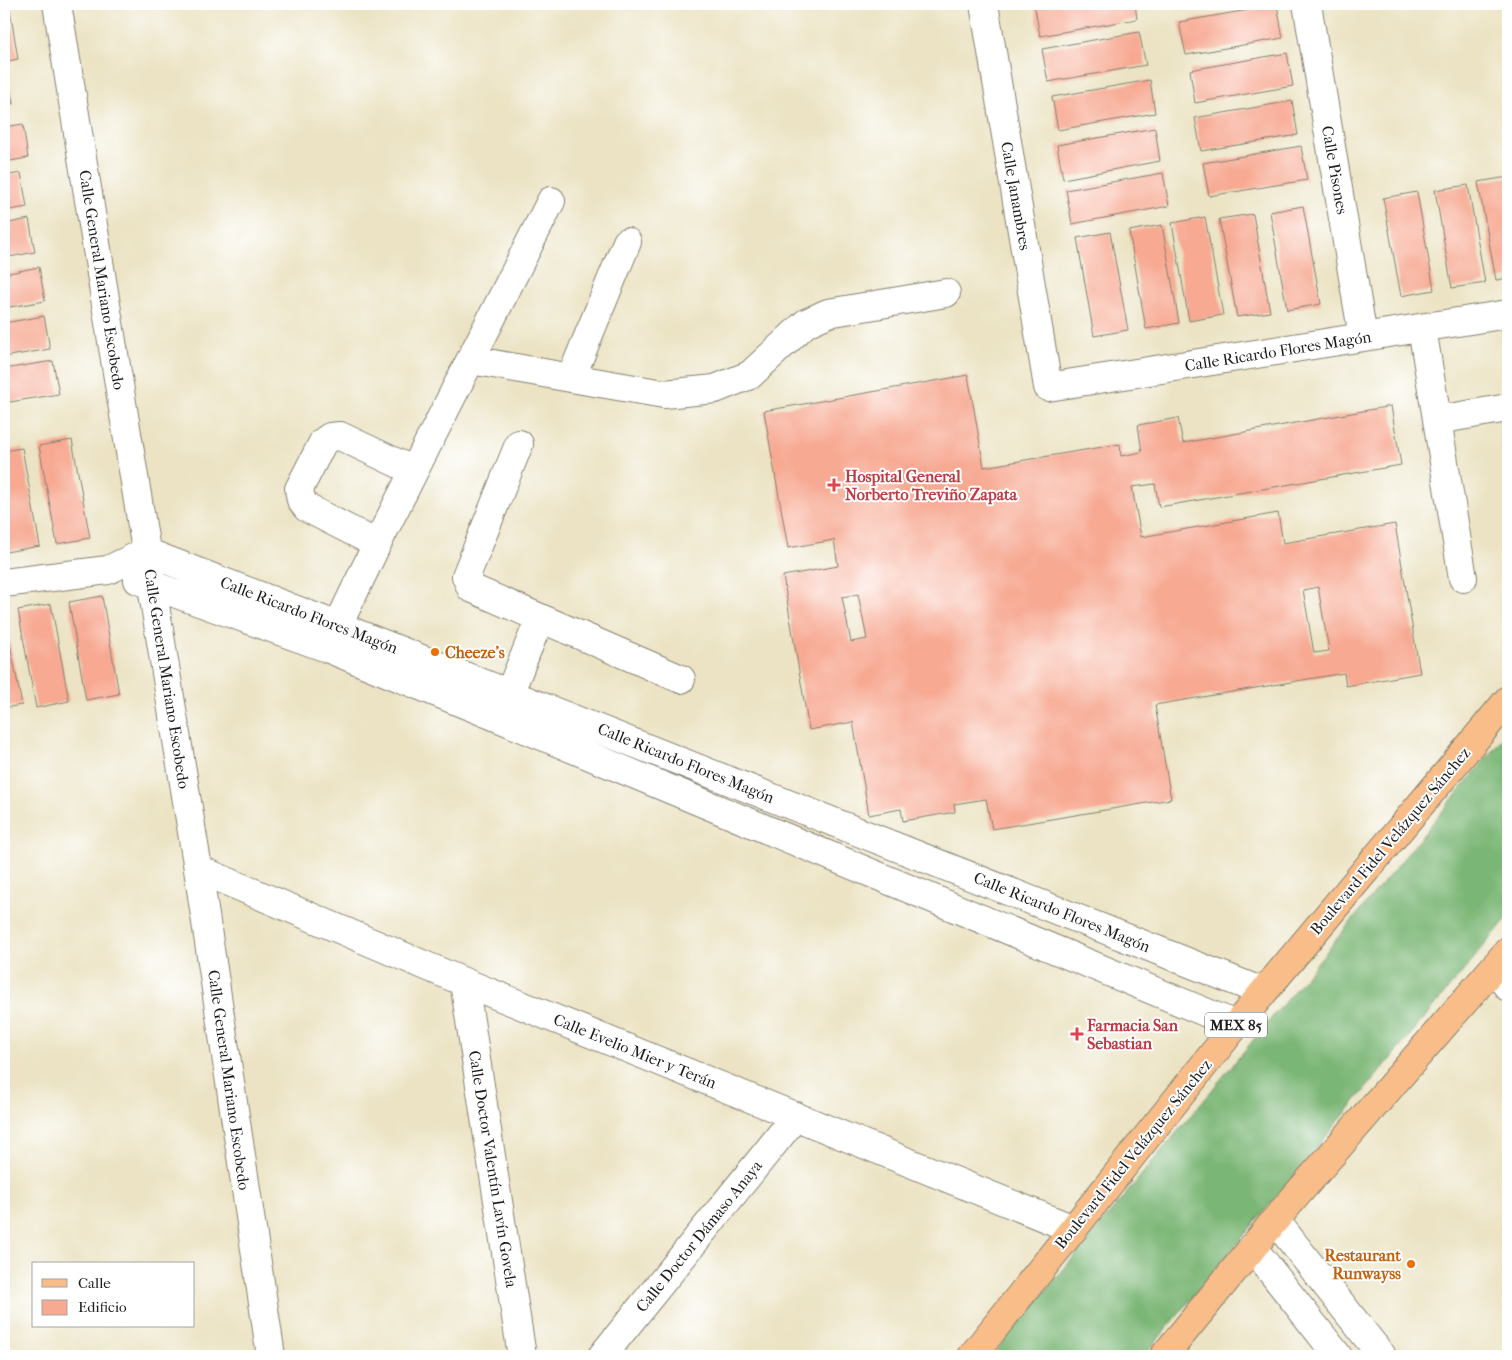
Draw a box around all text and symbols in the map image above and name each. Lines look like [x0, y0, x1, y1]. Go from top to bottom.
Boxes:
street label: Calle Pisones [1318, 124, 1352, 216]
street label: Calle Janambres [997, 140, 1035, 252]
street label: Calle General Mariano Escobedo [75, 169, 129, 391]
street label: Calle Ricardo Flores Magón [1183, 327, 1373, 375]
place label: Hospital General Norberto Treviño Zapata [845, 467, 1018, 505]
marker: Hospital General Norberto Treviño Zapata [827, 478, 841, 492]
street label: Calle General Mariano Escobedo [140, 568, 194, 790]
street label: Calle Ricardo Flores Magón [218, 572, 401, 658]
place label: Cheeze's [445, 643, 505, 662]
marker: Cheeze's [429, 646, 441, 658]
street label: Calle Ricardo Flores Magón [595, 719, 778, 807]
street label: Boulevard Fidel Velázquez Sánchez [1306, 743, 1474, 939]
street label: Calle Ricardo Flores Magón [971, 868, 1154, 956]
street label: Calle General Mariano Escobedo [204, 969, 254, 1191]
street label: Calle Evelio Mier y Terán [551, 1010, 720, 1093]
road number: MEX 85 [1205, 1012, 1267, 1038]
place label: Farmacia San Sebastian [1086, 1016, 1179, 1053]
marker: Farmacia San Sebastian [1071, 1028, 1083, 1040]
street label: Calle Doctor Valentín Lavín Govela [465, 1049, 521, 1289]
street label: Boulevard Fidel Velázquez Sánchez [1050, 1055, 1216, 1253]
street label: Calle Doctor Dámaso Anaya [632, 1156, 767, 1316]
place label: Restaurant Runwayss [1325, 1246, 1401, 1284]
marker: Restaurant Runwayss [1405, 1258, 1417, 1270]
legend [32, 1262, 195, 1328]
text: Calle [78, 1274, 111, 1292]
text: Edificio [78, 1298, 127, 1316]

